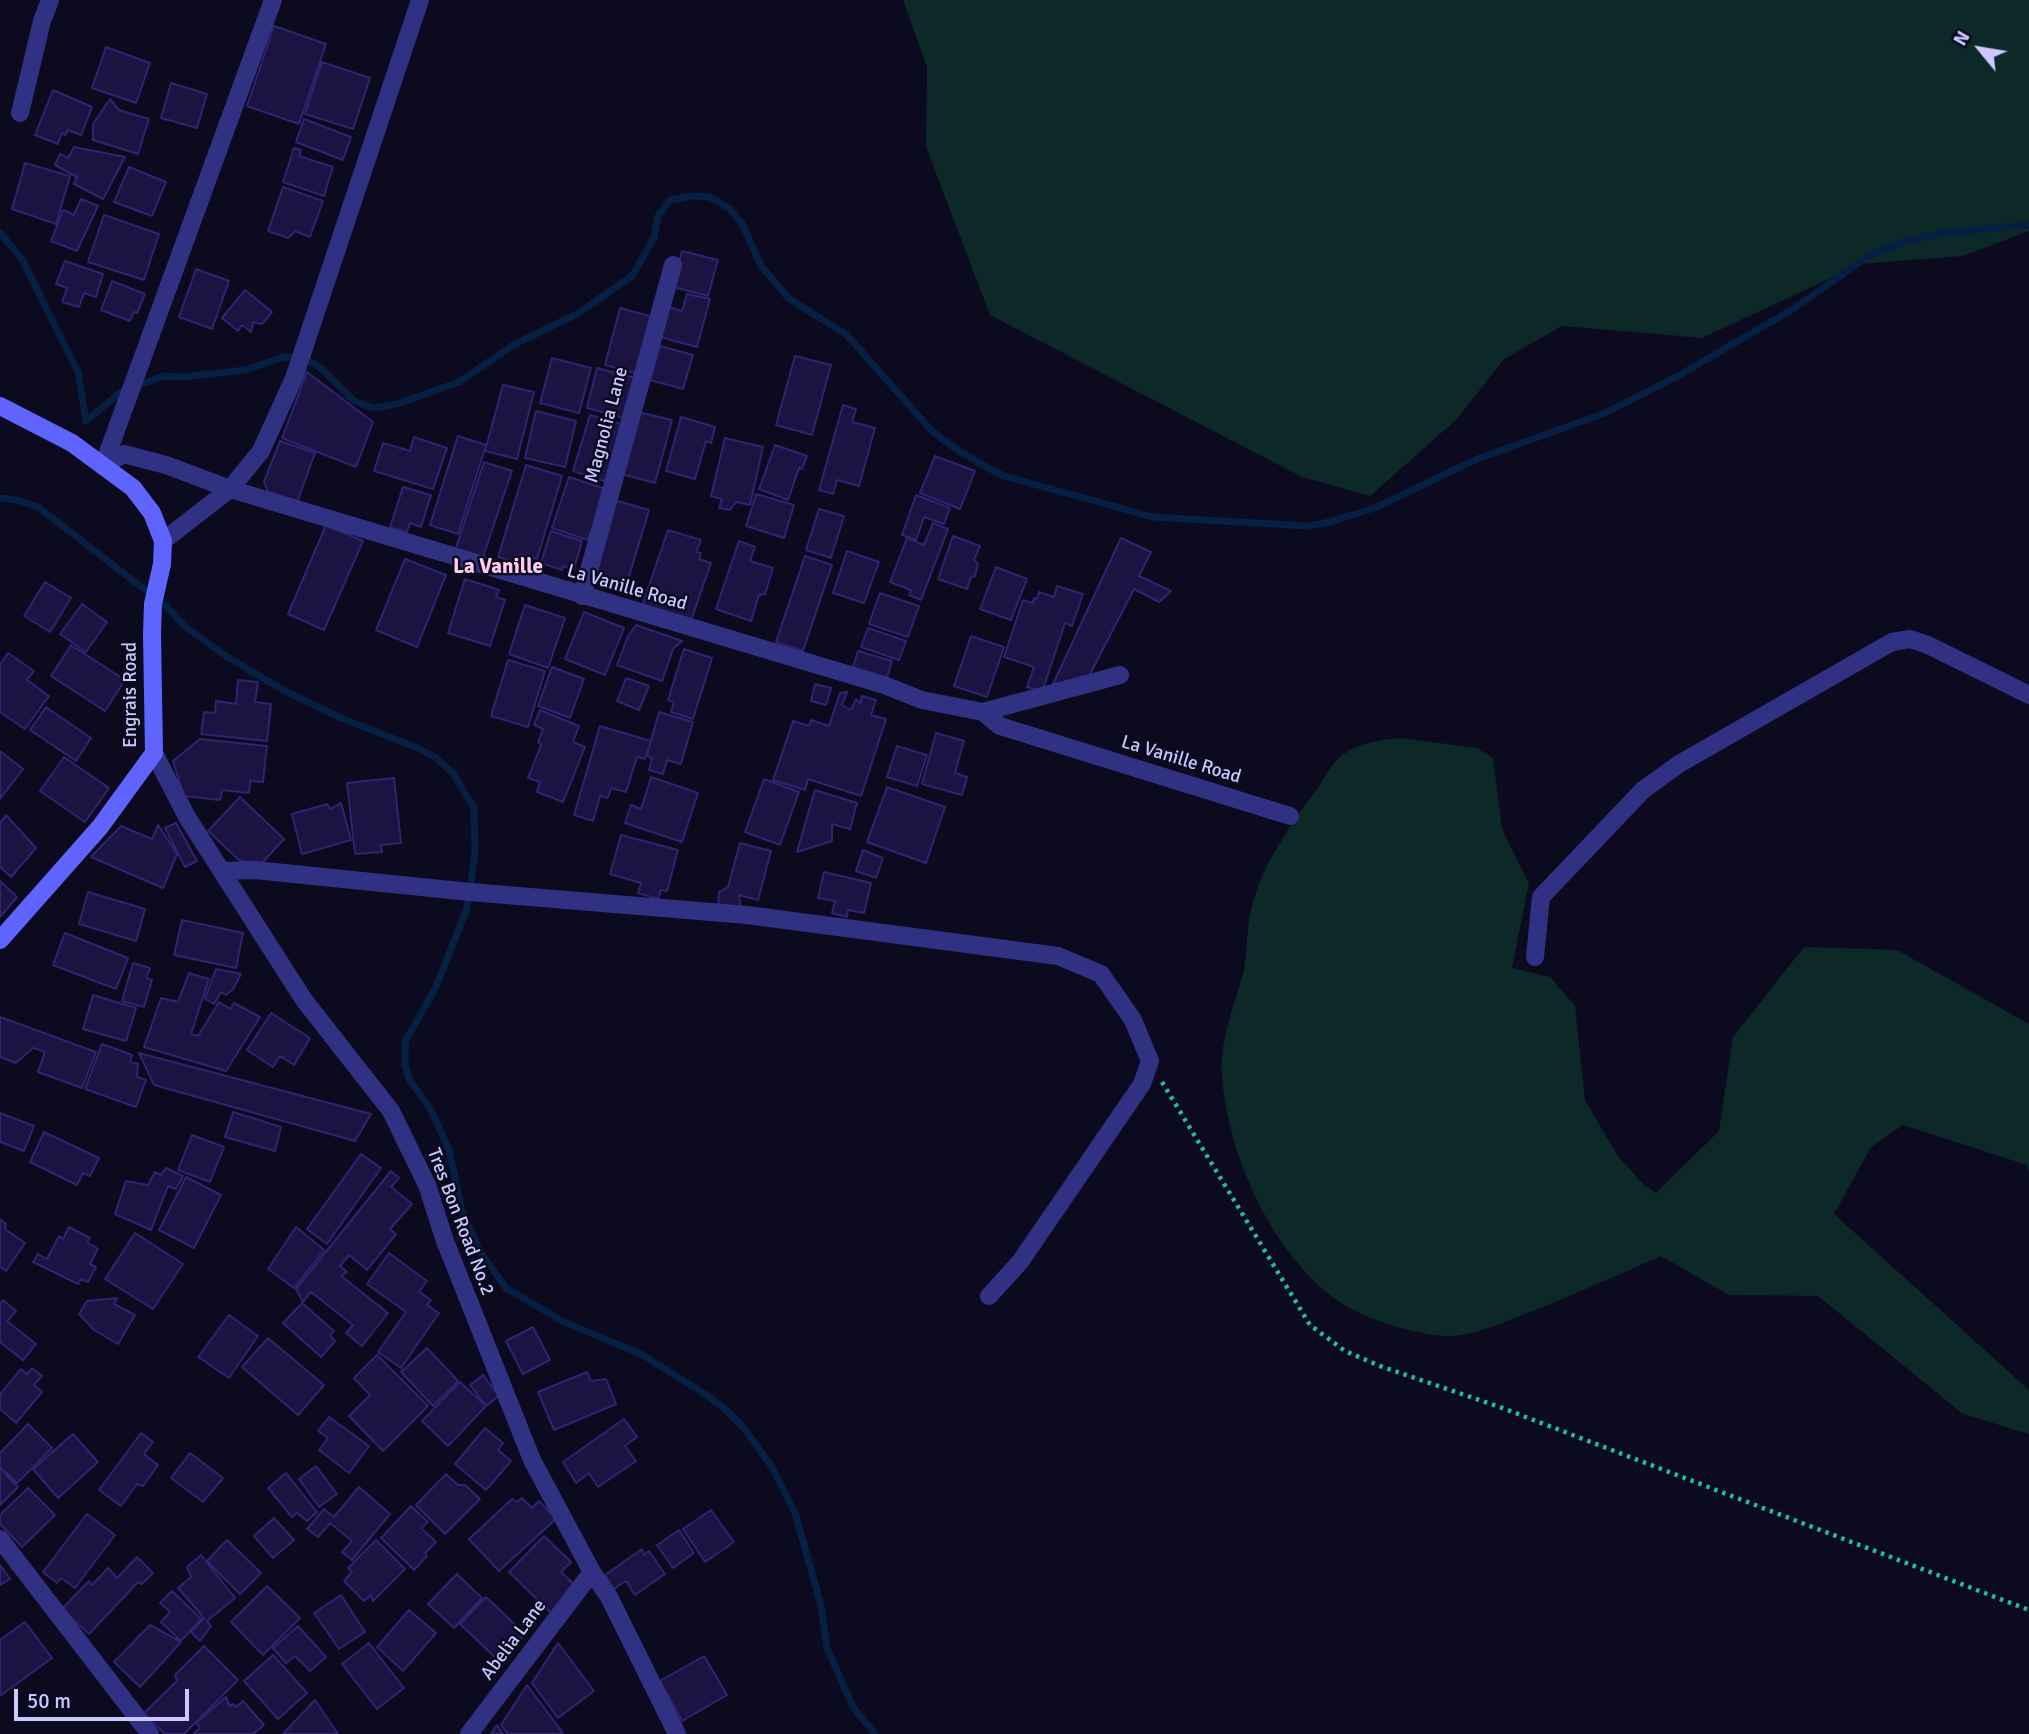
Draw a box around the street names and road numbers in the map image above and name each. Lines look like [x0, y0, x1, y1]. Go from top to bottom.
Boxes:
street label: Magnolia Lane [581, 365, 633, 485]
street label: La Vanille Road [564, 560, 690, 616]
street label: Engrais Road [120, 642, 142, 748]
street label: La Vanille Road [1118, 731, 1244, 789]
street label: Tres Bon Road No.2 [421, 1145, 499, 1299]
street label: Abelia Lane [476, 1595, 552, 1685]

